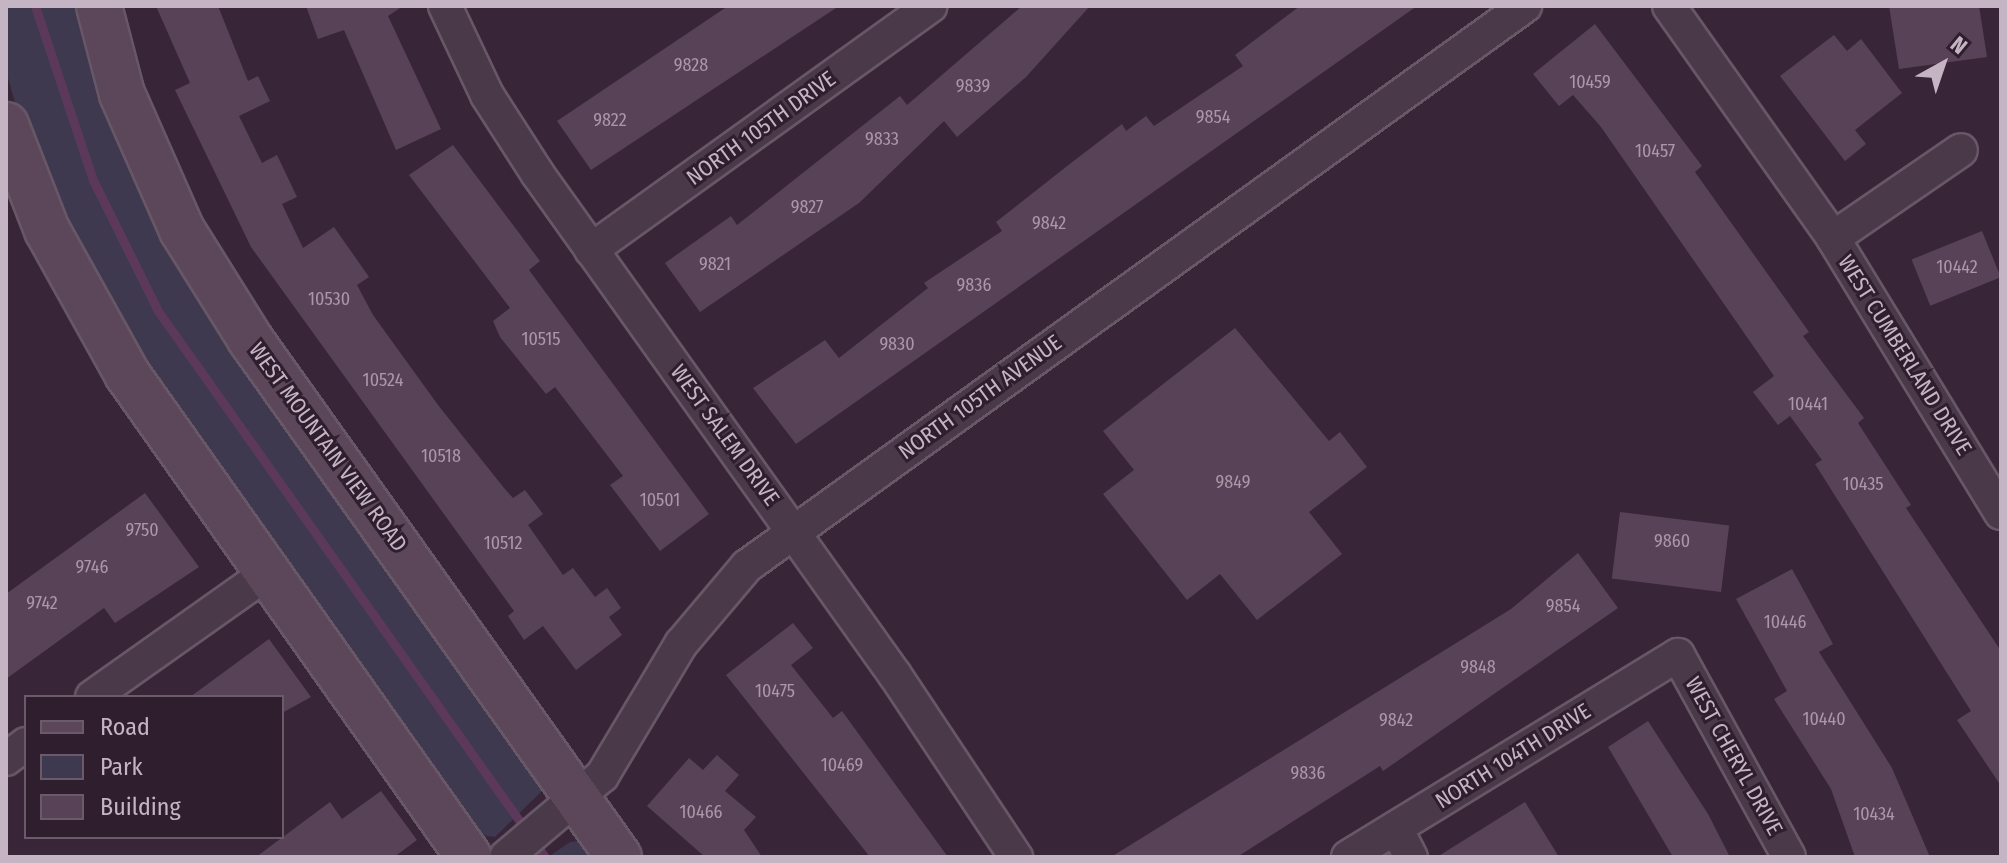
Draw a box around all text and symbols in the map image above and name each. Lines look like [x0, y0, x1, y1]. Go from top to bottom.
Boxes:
north arrow [1903, 24, 1983, 104]
text: N [1945, 31, 1972, 60]
house number: 9828 [674, 54, 708, 76]
street label: NORTH 105TH DRIVE [681, 65, 841, 191]
house number: 10459 [1569, 71, 1611, 93]
house number: 9839 [956, 75, 990, 97]
house number: 9854 [1196, 106, 1230, 128]
house number: 9822 [593, 109, 627, 131]
house number: 9833 [865, 128, 899, 150]
house number: 10457 [1635, 140, 1675, 162]
house number: 9827 [791, 196, 823, 218]
house number: 9842 [1032, 212, 1066, 234]
street label: WEST CUMBERLAND DRIVE [1833, 250, 1977, 460]
house number: 9821 [699, 253, 731, 275]
house number: 10442 [1936, 256, 1978, 278]
house number: 9836 [957, 274, 991, 296]
house number: 10530 [308, 288, 350, 310]
house number: 10515 [521, 328, 561, 350]
street label: NORTH 105TH AVENUE [893, 329, 1067, 465]
house number: 9830 [879, 333, 915, 355]
street label: WEST MOUNTAIN VIEW ROAD [243, 338, 413, 556]
street label: WEST SALEM DRIVE [665, 359, 785, 511]
house number: 10524 [363, 369, 403, 391]
house number: 10441 [1788, 393, 1828, 415]
house number: 10518 [421, 445, 461, 467]
house number: 9849 [1216, 471, 1250, 493]
house number: 10435 [1842, 473, 1884, 495]
house number: 10501 [640, 489, 680, 511]
house number: 9750 [125, 519, 159, 541]
house number: 9860 [1654, 530, 1690, 552]
house number: 10512 [484, 532, 522, 554]
house number: 9746 [76, 556, 108, 578]
house number: 9742 [26, 592, 58, 614]
house number: 9854 [1546, 595, 1580, 617]
house number: 10446 [1764, 611, 1806, 633]
house number: 9848 [1460, 656, 1496, 678]
street label: WEST CHERYL DRIVE [1680, 672, 1788, 840]
house number: 10475 [755, 680, 795, 702]
legend [24, 695, 284, 839]
street label: NORTH 104TH DRIVE [1431, 698, 1595, 814]
house number: 10440 [1802, 708, 1846, 730]
house number: 9842 [1379, 709, 1413, 731]
text: Road [100, 713, 150, 741]
text: Park [100, 753, 143, 781]
house number: 10469 [821, 754, 863, 776]
house number: 9836 [1291, 762, 1325, 784]
text: Building [100, 793, 181, 821]
house number: 10466 [680, 801, 722, 823]
house number: 10434 [1853, 803, 1895, 825]

